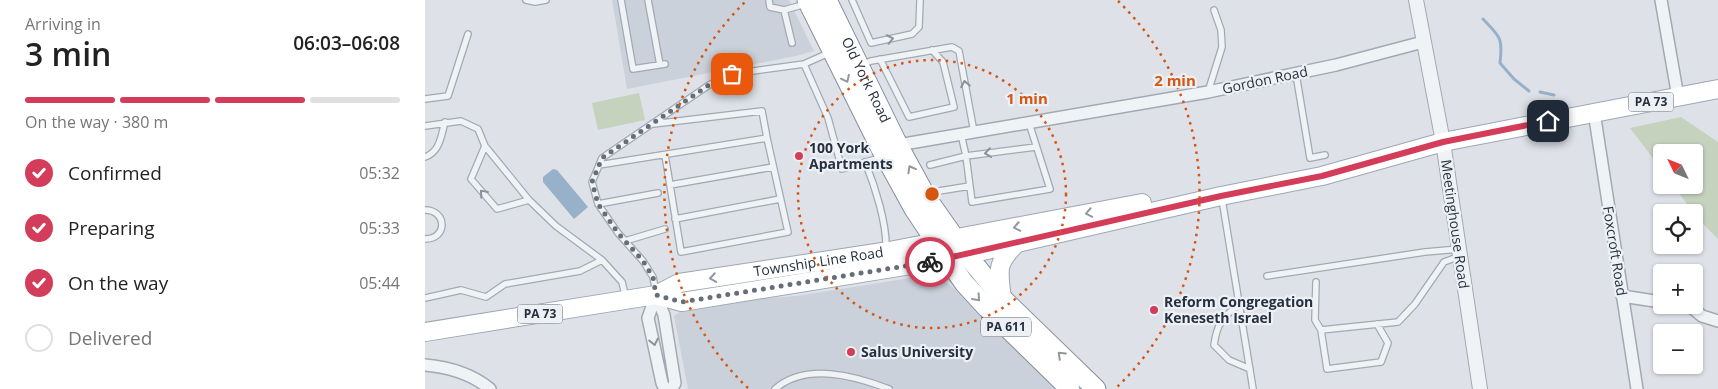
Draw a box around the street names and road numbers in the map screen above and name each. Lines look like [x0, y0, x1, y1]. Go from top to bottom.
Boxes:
street label: Old York Road [838, 34, 896, 126]
street label: Gordon Road [1220, 61, 1309, 98]
road number: PA 73 [1629, 92, 1673, 111]
street label: Meetinghouse Road [1437, 158, 1474, 290]
street label: Foxcroft Road [1599, 205, 1632, 297]
street label: Township Line Road [752, 242, 885, 281]
road number: PA 73 [517, 304, 563, 324]
road number: PA 611 [981, 318, 1031, 337]

